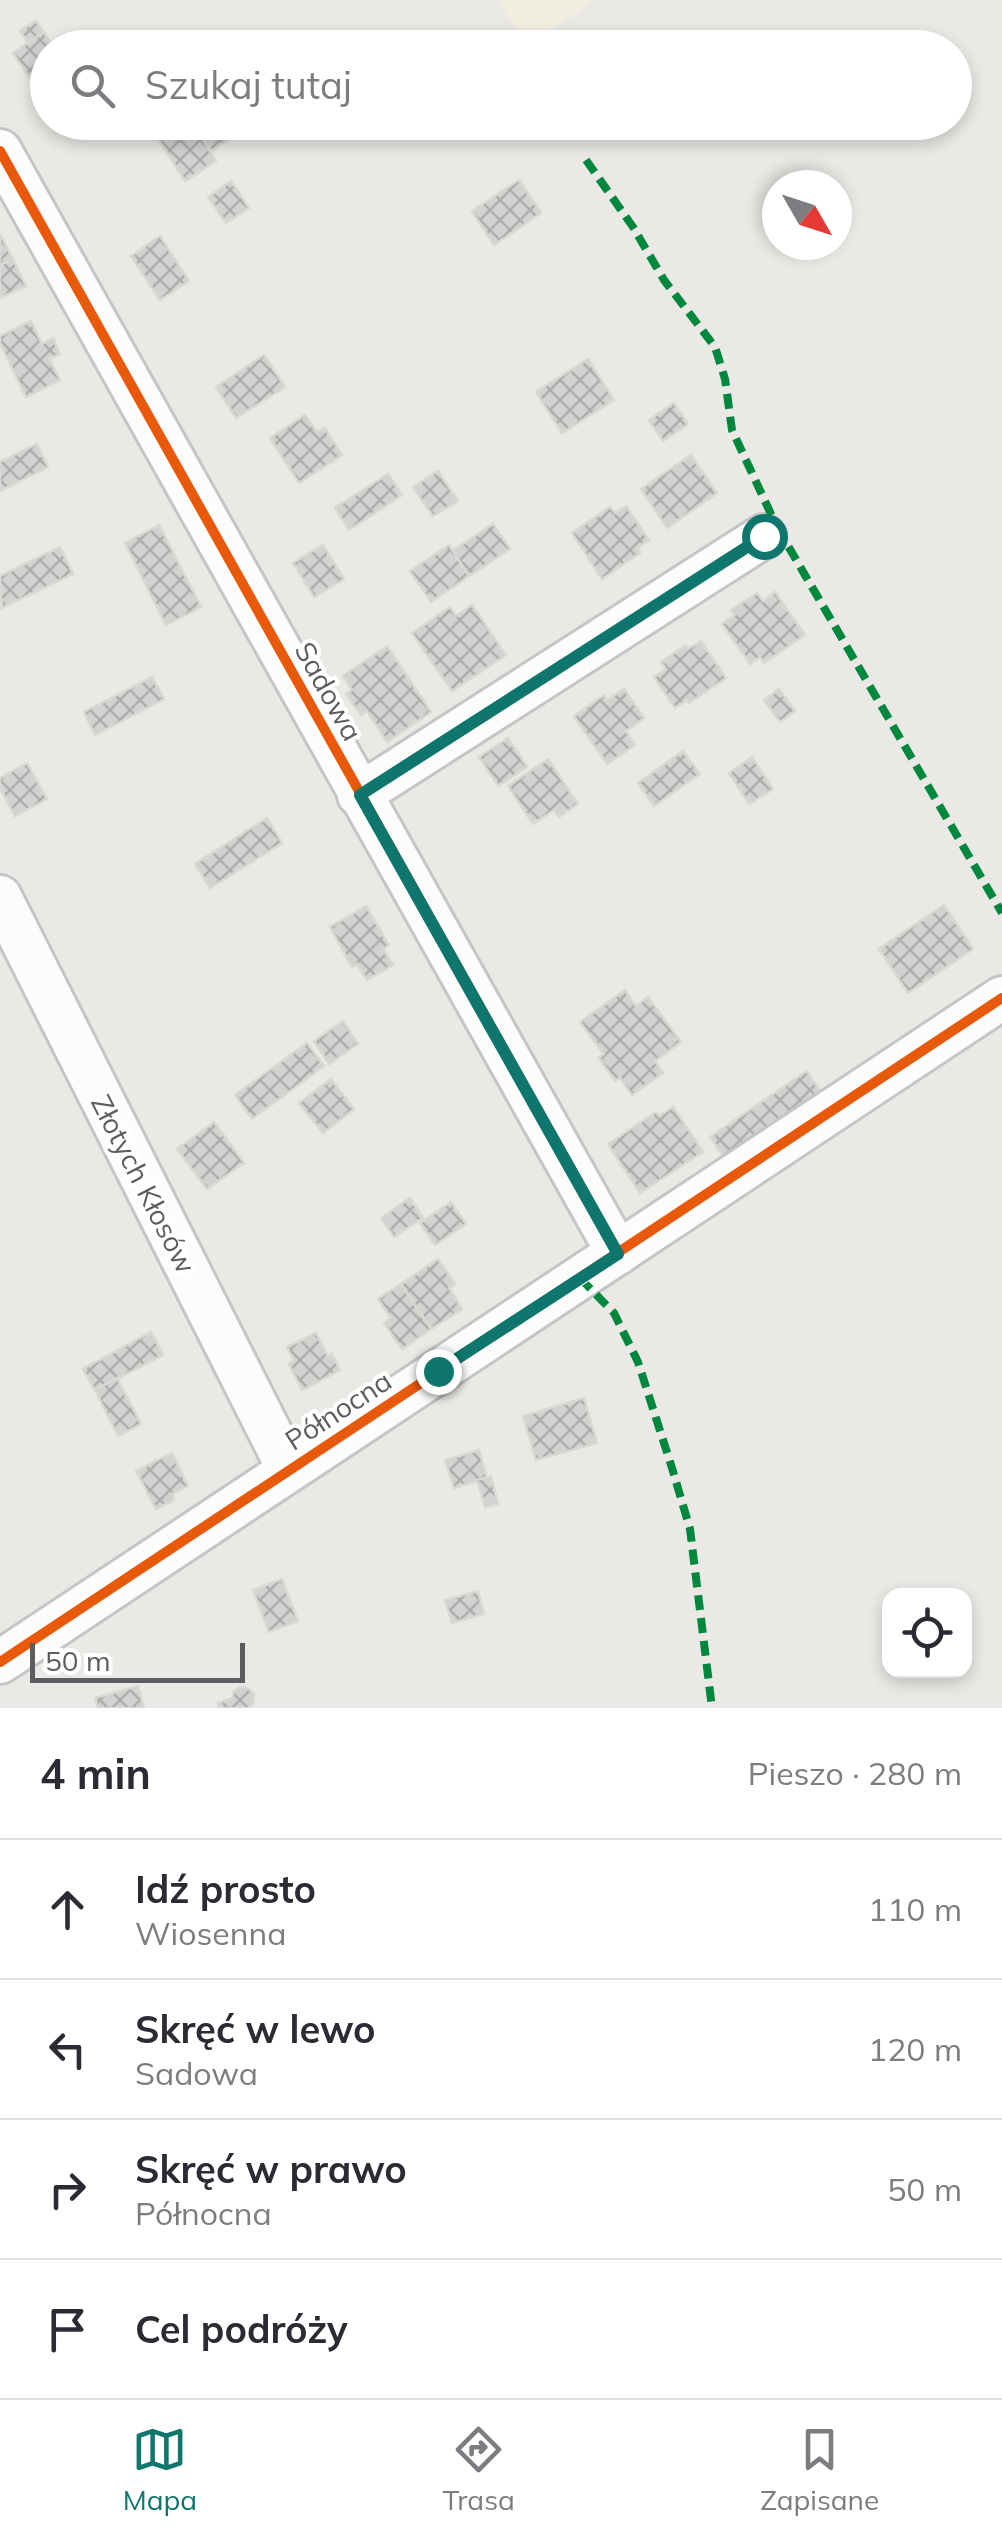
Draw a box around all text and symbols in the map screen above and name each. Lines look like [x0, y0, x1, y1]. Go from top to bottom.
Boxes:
search box [30, 30, 972, 140]
icon: search [65, 58, 120, 113]
text: Szukaj tutaj [145, 61, 352, 109]
north arrow [762, 170, 852, 260]
route start [742, 514, 788, 560]
street label: Sadowa [288, 635, 370, 747]
street label: Złotych Kłosów [84, 1089, 204, 1279]
route end [416, 1349, 462, 1395]
street label: Północna [278, 1363, 398, 1457]
map controls [882, 1588, 972, 1678]
button: locate [882, 1588, 972, 1678]
scale bar [30, 1638, 245, 1682]
text: 50 m [45, 1643, 111, 1678]
text: 4 min [40, 1747, 151, 1800]
text: Pieszo · 280 m [748, 1753, 962, 1793]
text: Idź prosto [135, 1865, 316, 1913]
icon: ahead [40, 1882, 95, 1937]
text: 110 m [868, 1889, 962, 1929]
text: Wiosenna [135, 1913, 286, 1953]
text: Skręć w lewo [135, 2005, 376, 2053]
icon: left [40, 2022, 95, 2077]
text: 120 m [868, 2029, 962, 2069]
text: Sadowa [135, 2053, 258, 2093]
text: Skręć w prawo [135, 2145, 407, 2193]
icon: right [40, 2162, 95, 2217]
text: 50 m [887, 2169, 962, 2209]
text: Północna [135, 2193, 272, 2233]
icon: arrive [40, 2302, 95, 2357]
text: Cel podróży [135, 2305, 348, 2353]
tab: Mapa [123, 2422, 197, 2517]
tab: Trasa [443, 2422, 515, 2517]
tab: Zapisane [760, 2422, 879, 2517]

